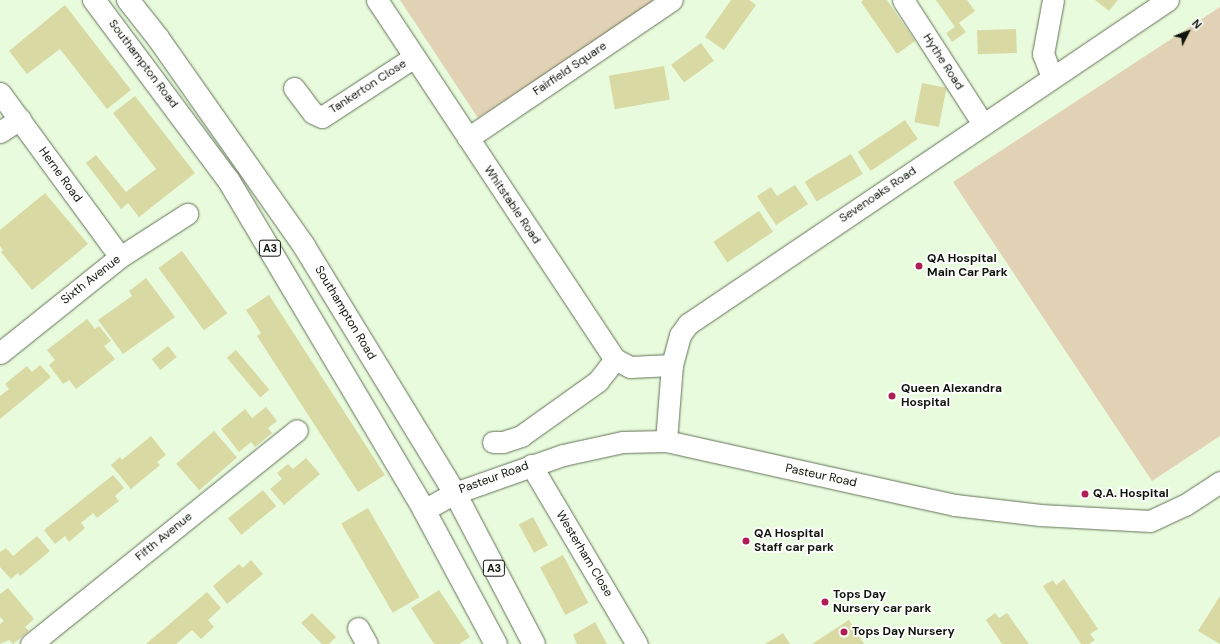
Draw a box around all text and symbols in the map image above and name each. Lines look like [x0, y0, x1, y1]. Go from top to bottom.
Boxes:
north arrow [1168, 12, 1208, 52]
text: N [1189, 16, 1205, 32]
street label: Southampton Road [105, 17, 181, 111]
street label: Hythe Road [919, 31, 967, 93]
street label: Fairfield Square [530, 39, 610, 99]
street label: Tankerton Close [327, 57, 409, 117]
street label: Herne Road [35, 145, 85, 205]
street label: Whitstable Road [481, 163, 543, 247]
street label: Sevenoaks Road [837, 164, 919, 226]
road number: A3 [258, 239, 282, 257]
street label: Sixth Avenue [58, 252, 124, 308]
place label: QA Hospital Main Car Park [927, 252, 1008, 280]
marker: QA Hospital Main Car Park [914, 261, 924, 271]
street label: Southampton Road [311, 264, 379, 362]
place label: Queen Alexandra Hospital [901, 382, 1002, 410]
marker: Queen Alexandra Hospital [886, 390, 898, 402]
street label: Pasteur Road [457, 459, 531, 497]
street label: Pasteur Road [784, 461, 858, 491]
place label: Q.A. Hospital [1093, 487, 1169, 501]
marker: Q.A. Hospital [1080, 489, 1090, 499]
street label: Westerham Close [553, 508, 615, 600]
street label: Fifth Avenue [133, 510, 195, 564]
place label: QA Hospital Staff car park [754, 527, 834, 555]
marker: QA Hospital Staff car park [741, 536, 751, 546]
road number: A3 [482, 559, 506, 577]
place label: Tops Day Nursery car park [833, 588, 931, 616]
marker: Tops Day Nursery car park [820, 597, 830, 607]
place label: Tops Day Nursery [852, 625, 955, 639]
marker: Tops Day Nursery [839, 627, 849, 637]

